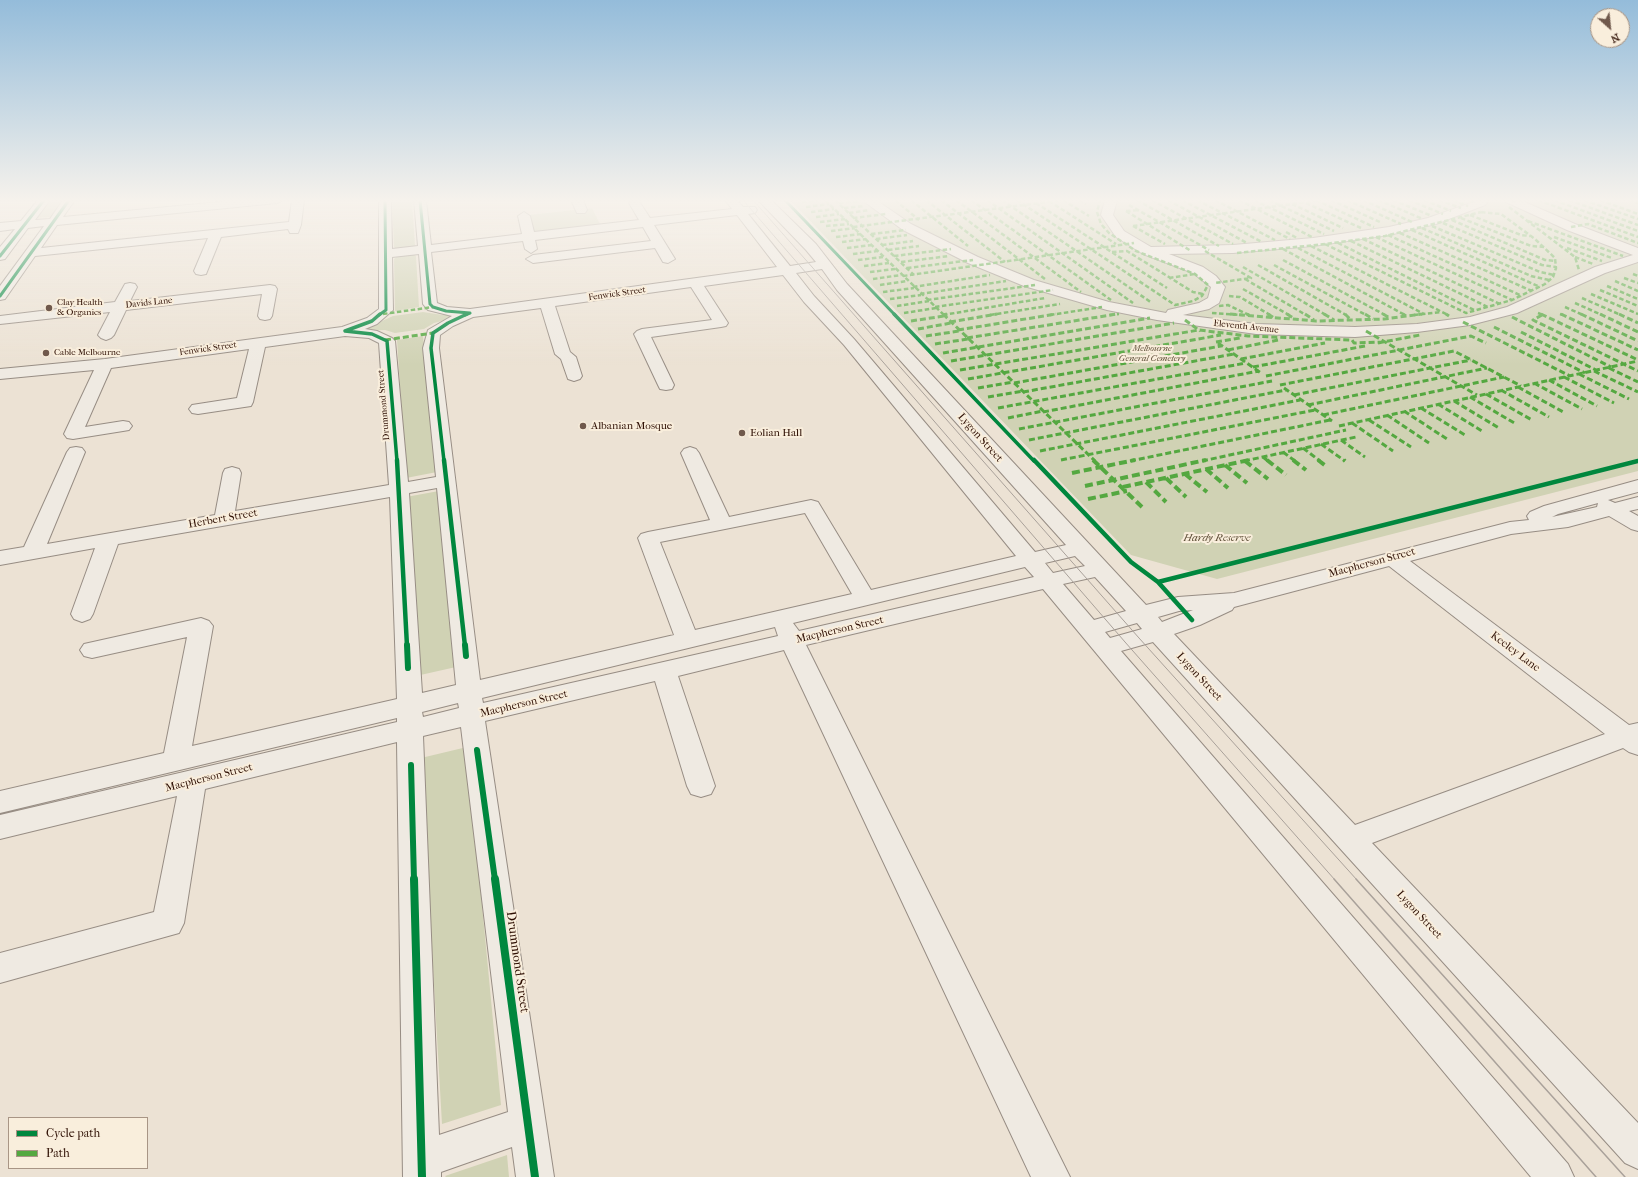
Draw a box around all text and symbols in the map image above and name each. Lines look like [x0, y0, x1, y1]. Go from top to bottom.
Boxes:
north arrow [1590, 8, 1630, 48]
text: N [1609, 31, 1622, 46]
street label: Fenwick Street [588, 285, 646, 303]
street label: Davids Lane [125, 295, 173, 311]
place label: Clay Health & Organics [57, 298, 103, 319]
marker: Clay Health & Organics [44, 303, 54, 313]
street label: Eleventh Avenue [1213, 318, 1279, 336]
street label: Fenwick Street [179, 340, 237, 358]
park label: Melbourne General Cemetery [1119, 344, 1185, 365]
marker: Cable Melbourne [41, 348, 51, 358]
place label: Cable Melbourne [54, 348, 120, 358]
street label: Drummond Street [376, 369, 392, 441]
street label: Lygon Street [955, 411, 1005, 465]
place label: Albanian Mosque [591, 419, 672, 433]
marker: Albanian Mosque [578, 421, 588, 431]
place label: Eolian Hall [750, 426, 802, 440]
marker: Eolian Hall [737, 428, 747, 438]
street label: Herbert Street [187, 506, 259, 532]
park label: Hardy Reserve [1183, 531, 1251, 545]
street label: Macpherson Street [1327, 545, 1417, 581]
street label: Macpherson Street [795, 614, 885, 646]
street label: Keeley Lane [1488, 629, 1542, 675]
street label: Lygon Street [1173, 650, 1225, 704]
street label: Macpherson Street [479, 688, 569, 720]
street label: Macpherson Street [164, 761, 254, 795]
street label: Lygon Street [1393, 888, 1445, 942]
street label: Drummond Street [502, 910, 532, 1014]
legend [8, 1117, 148, 1169]
text: Cycle path [46, 1126, 100, 1140]
text: Path [46, 1146, 70, 1160]

